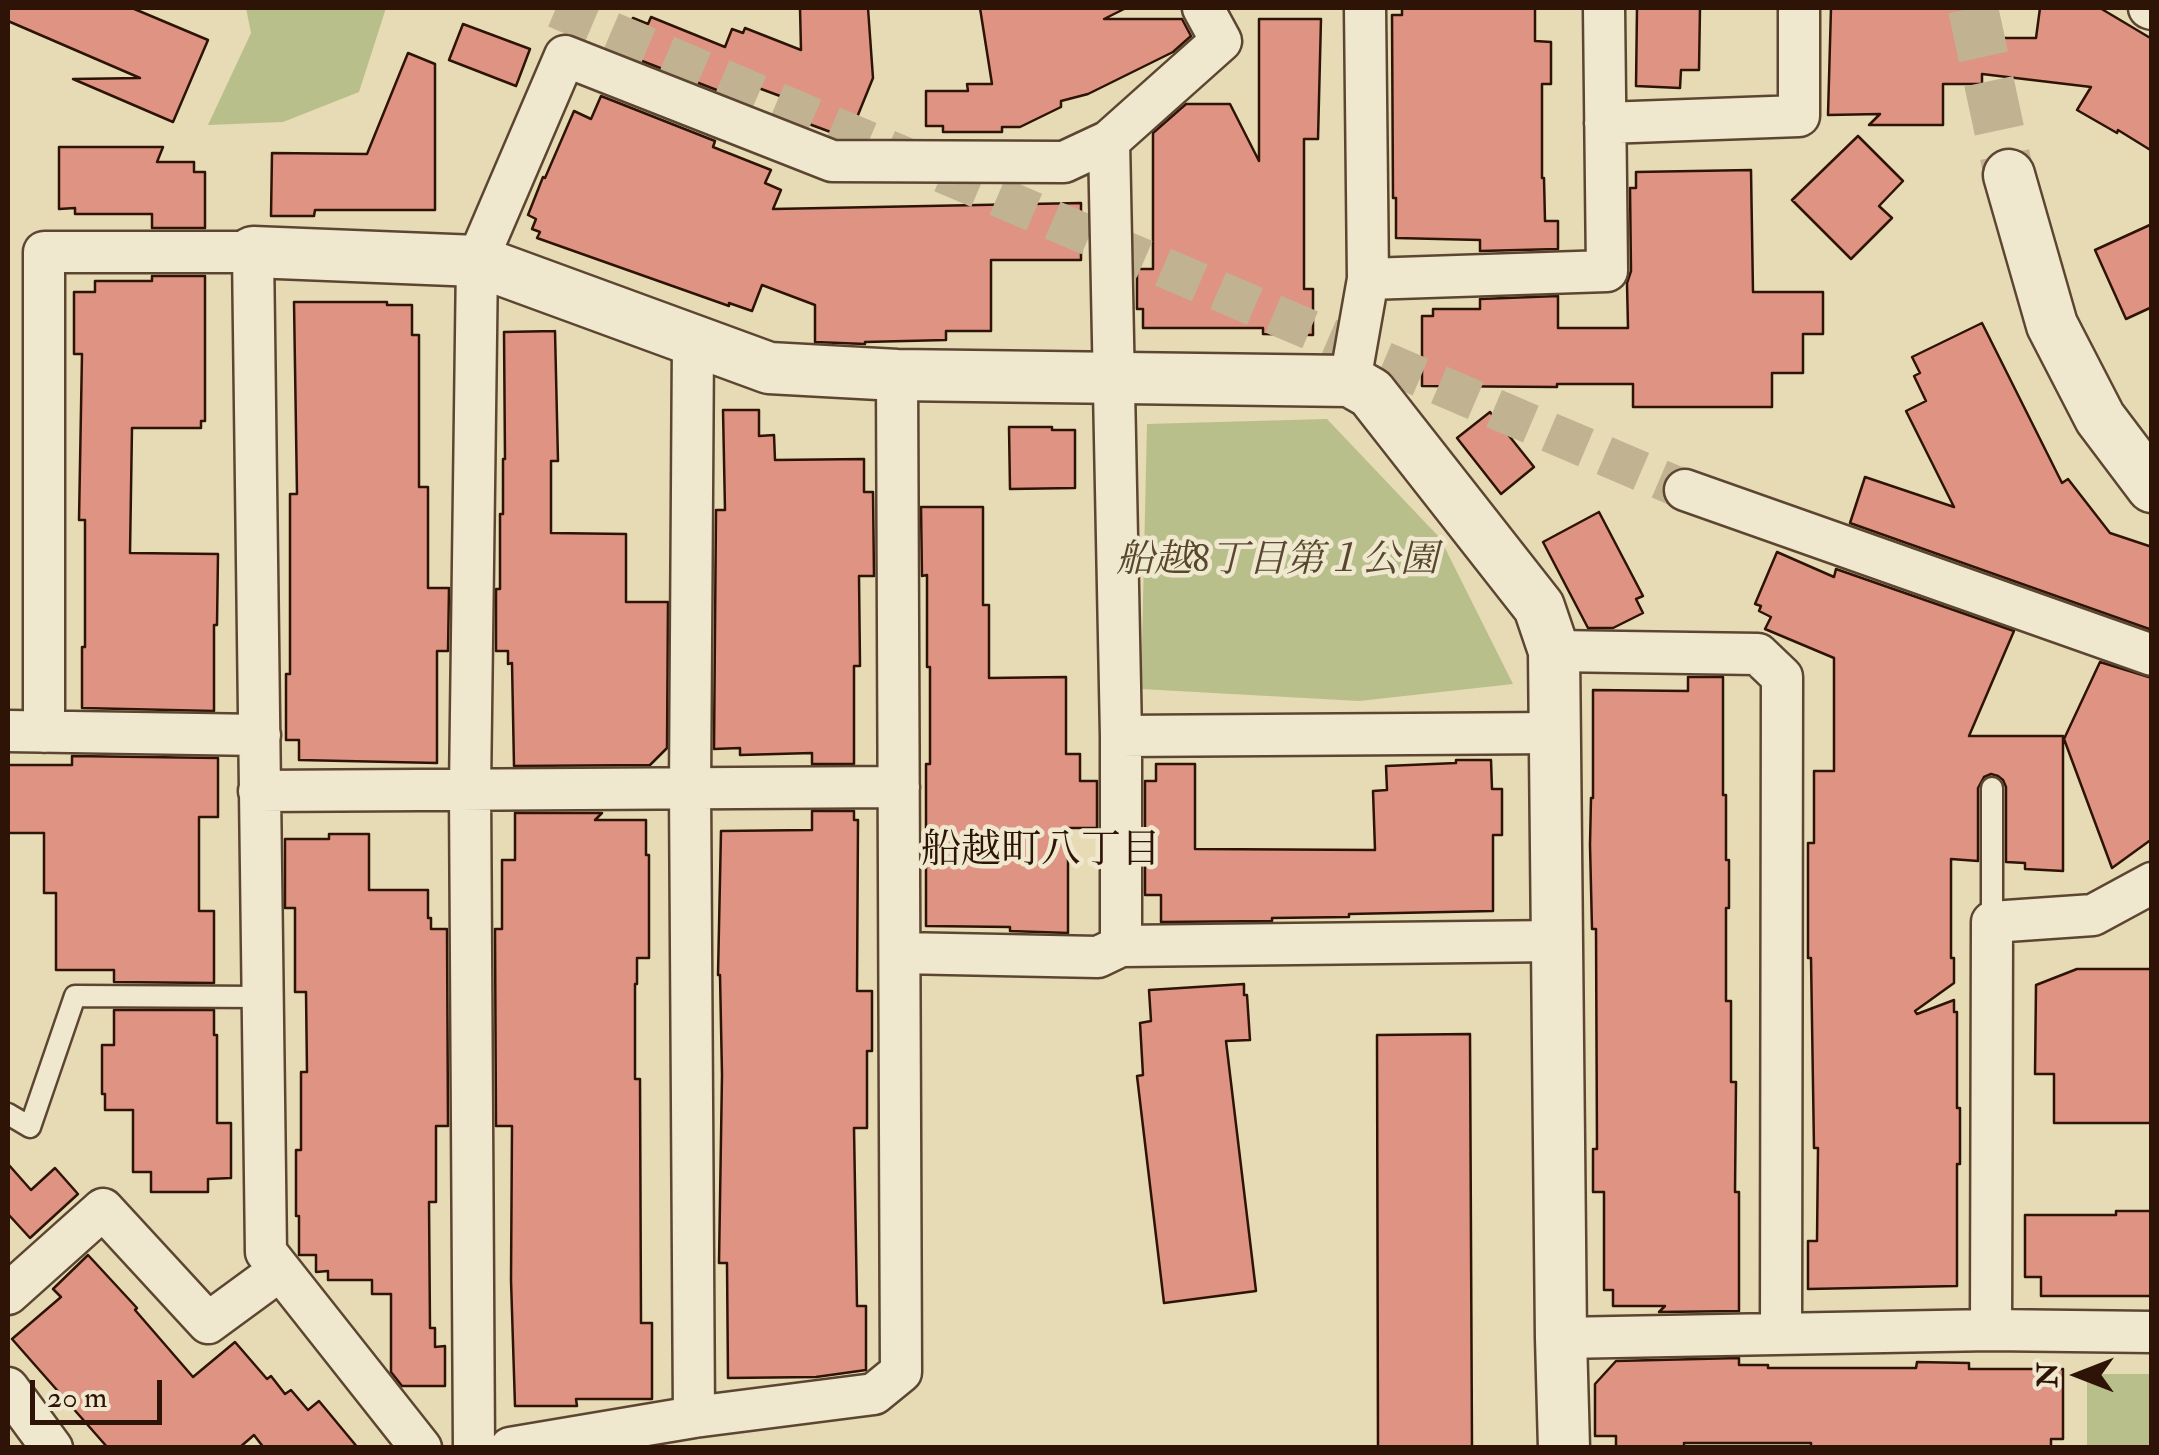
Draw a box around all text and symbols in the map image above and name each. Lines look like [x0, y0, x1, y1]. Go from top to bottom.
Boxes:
park label: 船越8丁目第１公園 [1116, 540, 1438, 586]
district label: 船越町八丁目 [921, 829, 1161, 877]
north arrow [2029, 1325, 2129, 1425]
scale bar [35, 1360, 168, 1422]
text: N [2031, 1362, 2066, 1388]
text: 20 m [47, 1379, 107, 1416]

